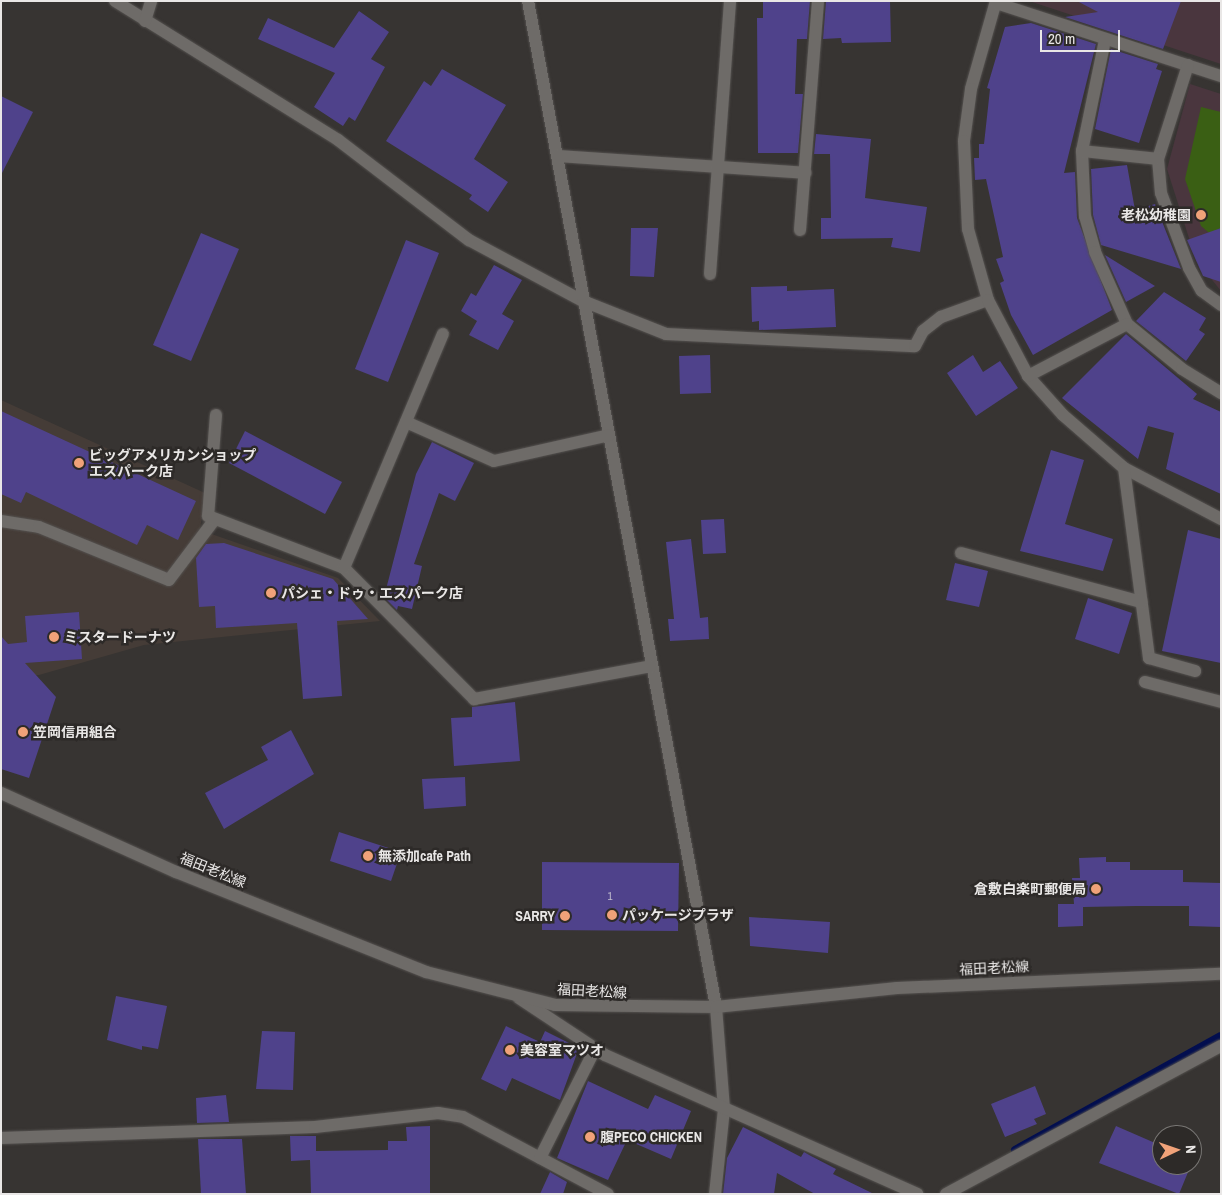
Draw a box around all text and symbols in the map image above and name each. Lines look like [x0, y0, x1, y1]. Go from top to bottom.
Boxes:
scale bar [1042, 20, 1122, 52]
text: 20 m [1048, 28, 1075, 49]
place label: 老松幼稚園 [1121, 207, 1191, 223]
marker: 老松幼稚園 [1195, 209, 1207, 221]
place label: ビッグアメリカンショップ エスパーク店 [89, 447, 257, 480]
marker: ビッグアメリカンショップ エスパーク店 [73, 457, 85, 469]
place label: パシェ・ドゥ・エスパーク店 [281, 585, 463, 601]
marker: パシェ・ドゥ・エスパーク店 [265, 587, 277, 599]
place label: ミスタードーナツ [64, 629, 176, 645]
marker: ミスタードーナツ [48, 631, 60, 643]
place label: 笠岡信用組合 [33, 724, 117, 740]
marker: 笠岡信用組合 [17, 726, 29, 738]
place label: 無添加cafe Path [378, 848, 471, 864]
street label: 福田老松線 [177, 849, 249, 891]
marker: 無添加cafe Path [362, 850, 374, 862]
place label: 倉敷白楽町郵便局 [974, 881, 1086, 897]
marker: 倉敷白楽町郵便局 [1090, 883, 1102, 895]
house number: 1 [607, 889, 613, 903]
place label: パッケージプラザ [622, 907, 734, 923]
place label: SARRY [515, 908, 555, 924]
marker: パッケージプラザ [606, 909, 618, 921]
marker: SARRY [559, 910, 571, 922]
street label: 福田老松線 [959, 958, 1029, 978]
street label: 福田老松線 [557, 981, 627, 1001]
place label: 美容室マツオ [520, 1042, 604, 1058]
marker: 美容室マツオ [504, 1044, 516, 1056]
north arrow [1152, 1125, 1202, 1175]
place label: 腹PECO CHICKEN [600, 1129, 702, 1145]
marker: 腹PECO CHICKEN [584, 1131, 596, 1143]
text: N [1182, 1145, 1200, 1154]

